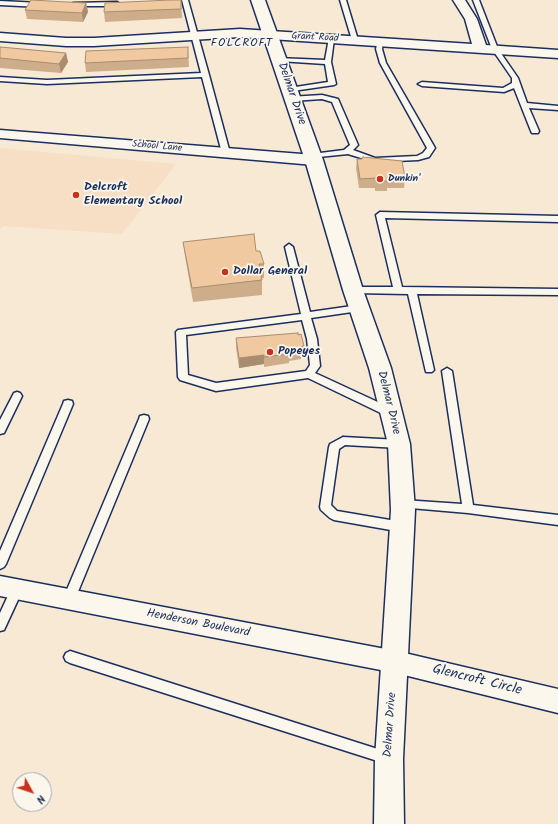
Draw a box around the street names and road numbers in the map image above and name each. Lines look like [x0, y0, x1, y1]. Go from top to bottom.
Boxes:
street label: Grant Road [291, 31, 339, 45]
street label: Delmar Drive [274, 61, 308, 127]
street label: School Lane [131, 139, 183, 155]
street label: Delmar Drive [373, 370, 403, 436]
street label: Henderson Boulevard [145, 607, 251, 641]
street label: Glencroft Circle [431, 662, 523, 700]
street label: Delmar Drive [382, 692, 400, 758]

